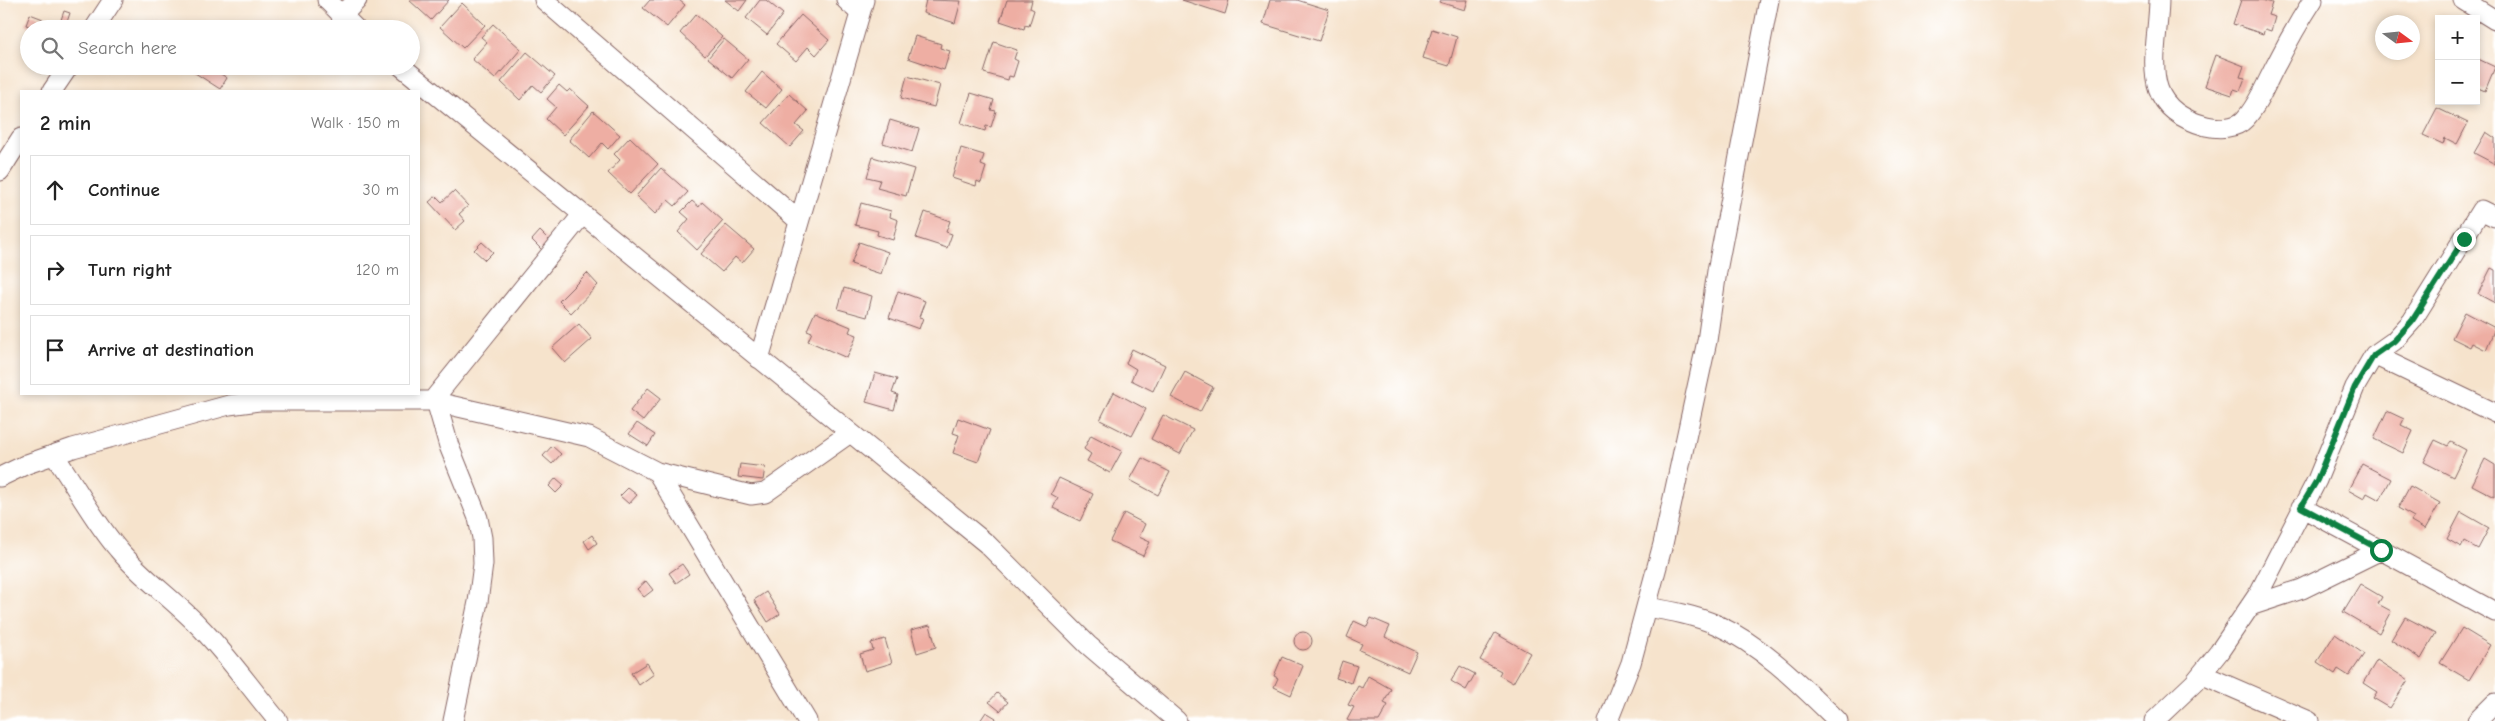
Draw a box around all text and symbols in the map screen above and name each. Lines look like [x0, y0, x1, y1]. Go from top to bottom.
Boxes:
north arrow [2375, 15, 2420, 60]
map controls [2435, 15, 2480, 105]
button: + [2435, 15, 2480, 60]
search box [20, 20, 420, 75]
icon: search [38, 34, 66, 62]
text: Search here [78, 37, 177, 59]
button: − [2435, 60, 2480, 105]
text: 2 min [40, 111, 91, 135]
text: Walk · 150 m [311, 114, 400, 132]
icon: ahead [41, 176, 69, 204]
text: Continue [88, 179, 160, 201]
text: 30 m [363, 181, 399, 199]
route end [2453, 228, 2476, 251]
icon: right [41, 256, 69, 284]
text: Turn right [88, 259, 172, 281]
text: 120 m [356, 261, 399, 279]
icon: arrive [41, 336, 69, 364]
text: Arrive at destination [88, 339, 254, 361]
route start [2370, 539, 2393, 562]

